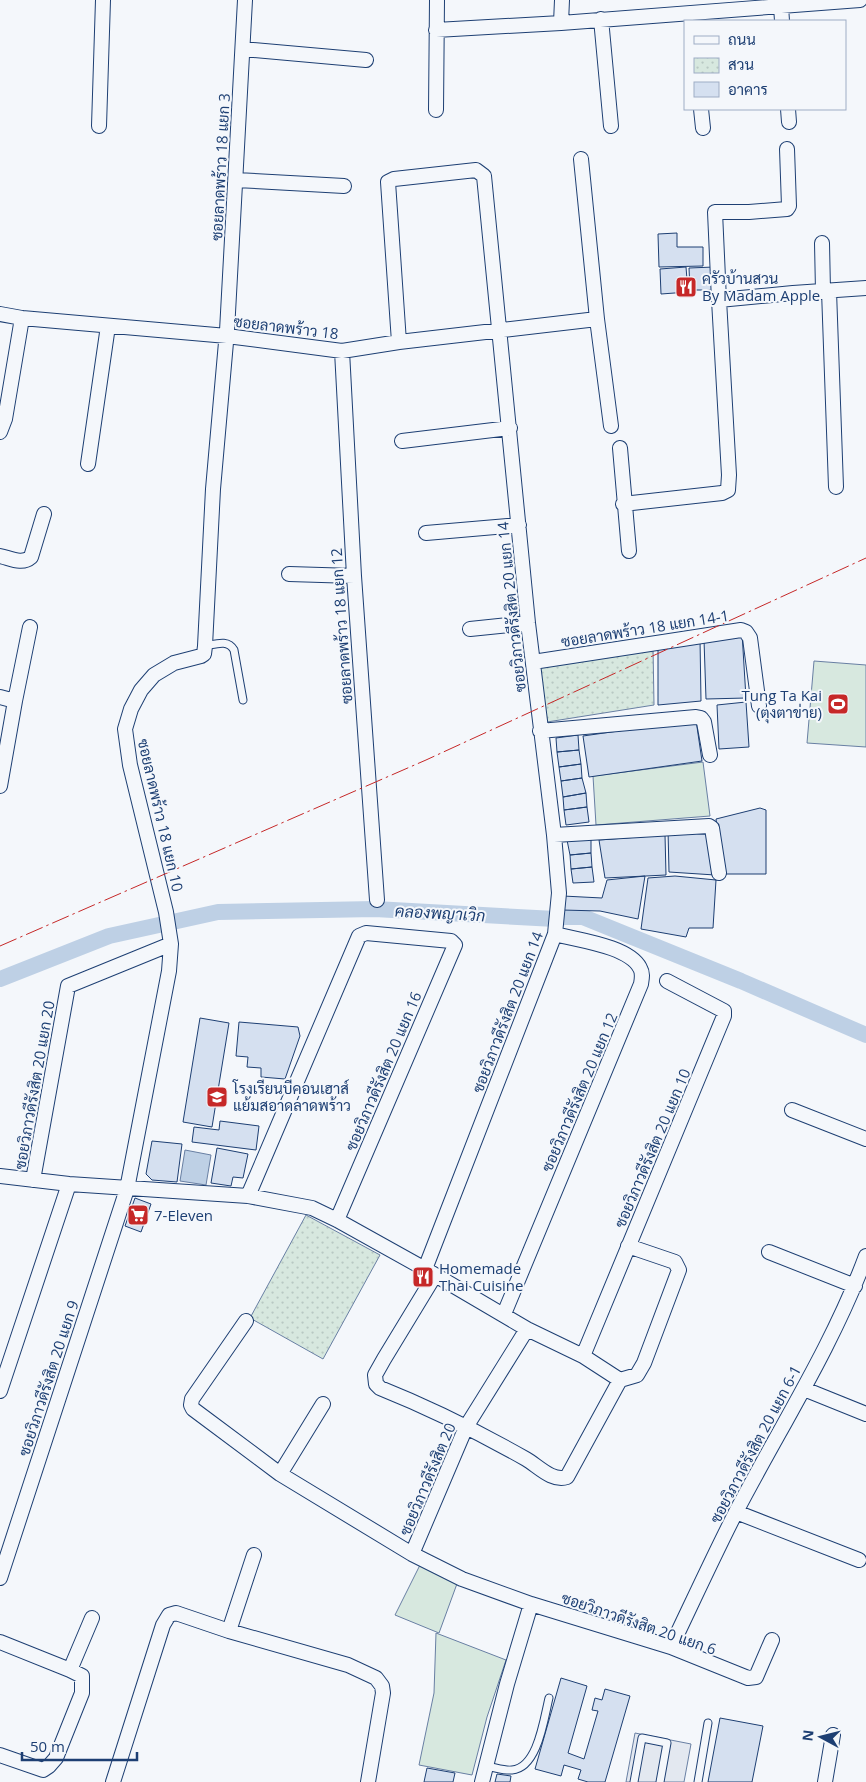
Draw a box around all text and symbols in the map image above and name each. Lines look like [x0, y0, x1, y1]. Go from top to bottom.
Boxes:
legend [684, 20, 846, 110]
text: ถนน [728, 29, 756, 49]
text: สวน [728, 54, 754, 74]
text: อาคาร [728, 79, 768, 99]
street label: ซอยลาดพร้าว 18 แยก 3 [206, 93, 234, 241]
place label: ครัวบ้านสวน By Madam Apple [702, 268, 820, 305]
restaurant icon: ครัวบ้านสวน By Madam Apple [674, 275, 698, 299]
street label: ซอยลาดพร้าว 18 [232, 311, 340, 343]
street label: ซอยวิภาวดีรังสิต 20 แยก 14 [492, 520, 530, 693]
street label: ซอยลาดพร้าว 18 แยก 12 [326, 547, 356, 705]
street label: ซอยลาดพร้าว 18 แยก 14-1 [560, 605, 730, 651]
place label: Tung Ta Kai (ตุงตาข่าย) [741, 685, 822, 724]
sports icon: Tung Ta Kai (ตุงตาข่าย) [826, 692, 850, 716]
street label: ซอยลาดพร้าว 18 แยก 10 [134, 737, 188, 893]
water label: คลองพญาเวิก [394, 900, 486, 926]
street label: ซอยวิภาวดีรังสิต 20 แยก 14 [467, 928, 547, 1095]
street label: ซอยวิภาวดีรังสิต 20 แยก 16 [340, 988, 426, 1154]
street label: ซอยวิภาวดีรังสิต 20 แยก 20 [9, 999, 59, 1171]
street label: ซอยวิภาวดีรังสิต 20 แยก 12 [536, 1009, 622, 1175]
street label: ซอยวิภาวดีรังสิต 20 แยก 10 [609, 1065, 695, 1231]
place label: โรงเรียนบีคอนเฮาส์ แย้มสอาดลาดพร้าว [232, 1078, 351, 1115]
school or university icon: โรงเรียนบีคอนเฮาส์ แย้มสอาดลาดพร้าว [205, 1085, 229, 1109]
supermarket icon: 7-Eleven [126, 1203, 150, 1227]
place label: 7-Eleven [154, 1205, 213, 1225]
place label: Homemade Thai Cuisine [439, 1258, 523, 1295]
restaurant icon: Homemade Thai Cuisine [411, 1265, 435, 1289]
street label: ซอยวิภาวดีรังสิต 20 แยก 9 [13, 1298, 83, 1458]
street label: ซอยวิภาวดีรังสิต 20 แยก 6-1 [705, 1362, 805, 1526]
street label: ซอยวิภาวดีรังสิต 20 [394, 1420, 460, 1538]
street label: ซอยวิภาวดีรังสิต 20 แยก 6 [559, 1587, 719, 1659]
north arrow [796, 1712, 846, 1762]
text: N [797, 1729, 818, 1742]
scale bar [22, 1730, 138, 1762]
text: 50 m [30, 1736, 65, 1756]

